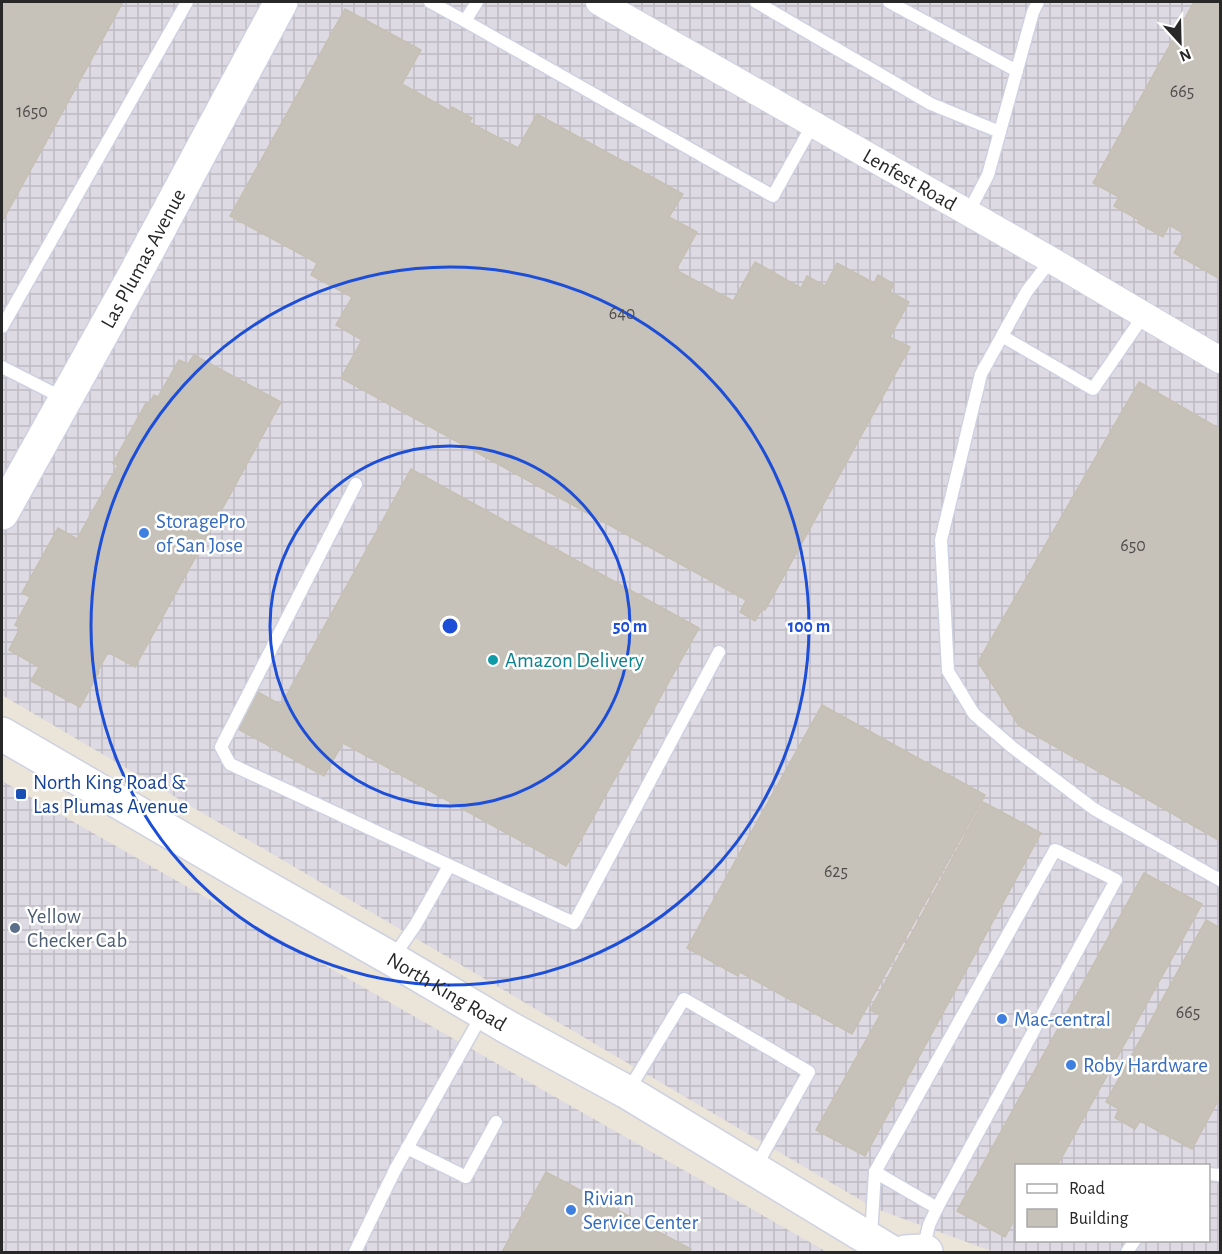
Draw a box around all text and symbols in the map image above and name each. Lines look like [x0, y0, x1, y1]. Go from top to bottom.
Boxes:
north arrow [1150, 12, 1210, 72]
text: N [1177, 45, 1193, 64]
house number: 665 [1170, 83, 1194, 101]
house number: 1650 [16, 103, 48, 121]
street label: Lenfest Road [859, 145, 960, 214]
street label: Las Plumas Avenue [97, 185, 189, 332]
house number: 640 [609, 305, 635, 323]
place label: StoragePro of San Jose [156, 511, 246, 556]
marker: StoragePro of San Jose [137, 526, 151, 540]
house number: 650 [1120, 537, 1146, 555]
centre of rings [440, 616, 460, 636]
text: 50 m [613, 618, 647, 636]
text: 100 m [788, 618, 830, 636]
place label: Amazon Delivery [505, 650, 644, 671]
marker: Amazon Delivery [486, 653, 500, 667]
place label: North King Road & Las Plumas Avenue [33, 772, 188, 817]
marker: North King Road & Las Plumas Avenue [14, 787, 28, 801]
house number: 625 [824, 863, 848, 881]
place label: Yellow Checker Cab [27, 906, 127, 951]
marker: Yellow Checker Cab [8, 921, 22, 935]
street label: North King Road [383, 948, 510, 1035]
house number: 665 [1176, 1004, 1200, 1022]
place label: Mac-central [1014, 1009, 1111, 1030]
marker: Mac-central [995, 1012, 1009, 1026]
place label: Roby Hardware [1083, 1055, 1208, 1076]
marker: Roby Hardware [1064, 1058, 1078, 1072]
legend [1015, 1164, 1210, 1242]
text: Road [1069, 1180, 1105, 1198]
place label: Rivian Service Center [583, 1188, 699, 1233]
marker: Rivian Service Center [564, 1203, 578, 1217]
text: Building [1069, 1210, 1129, 1228]

